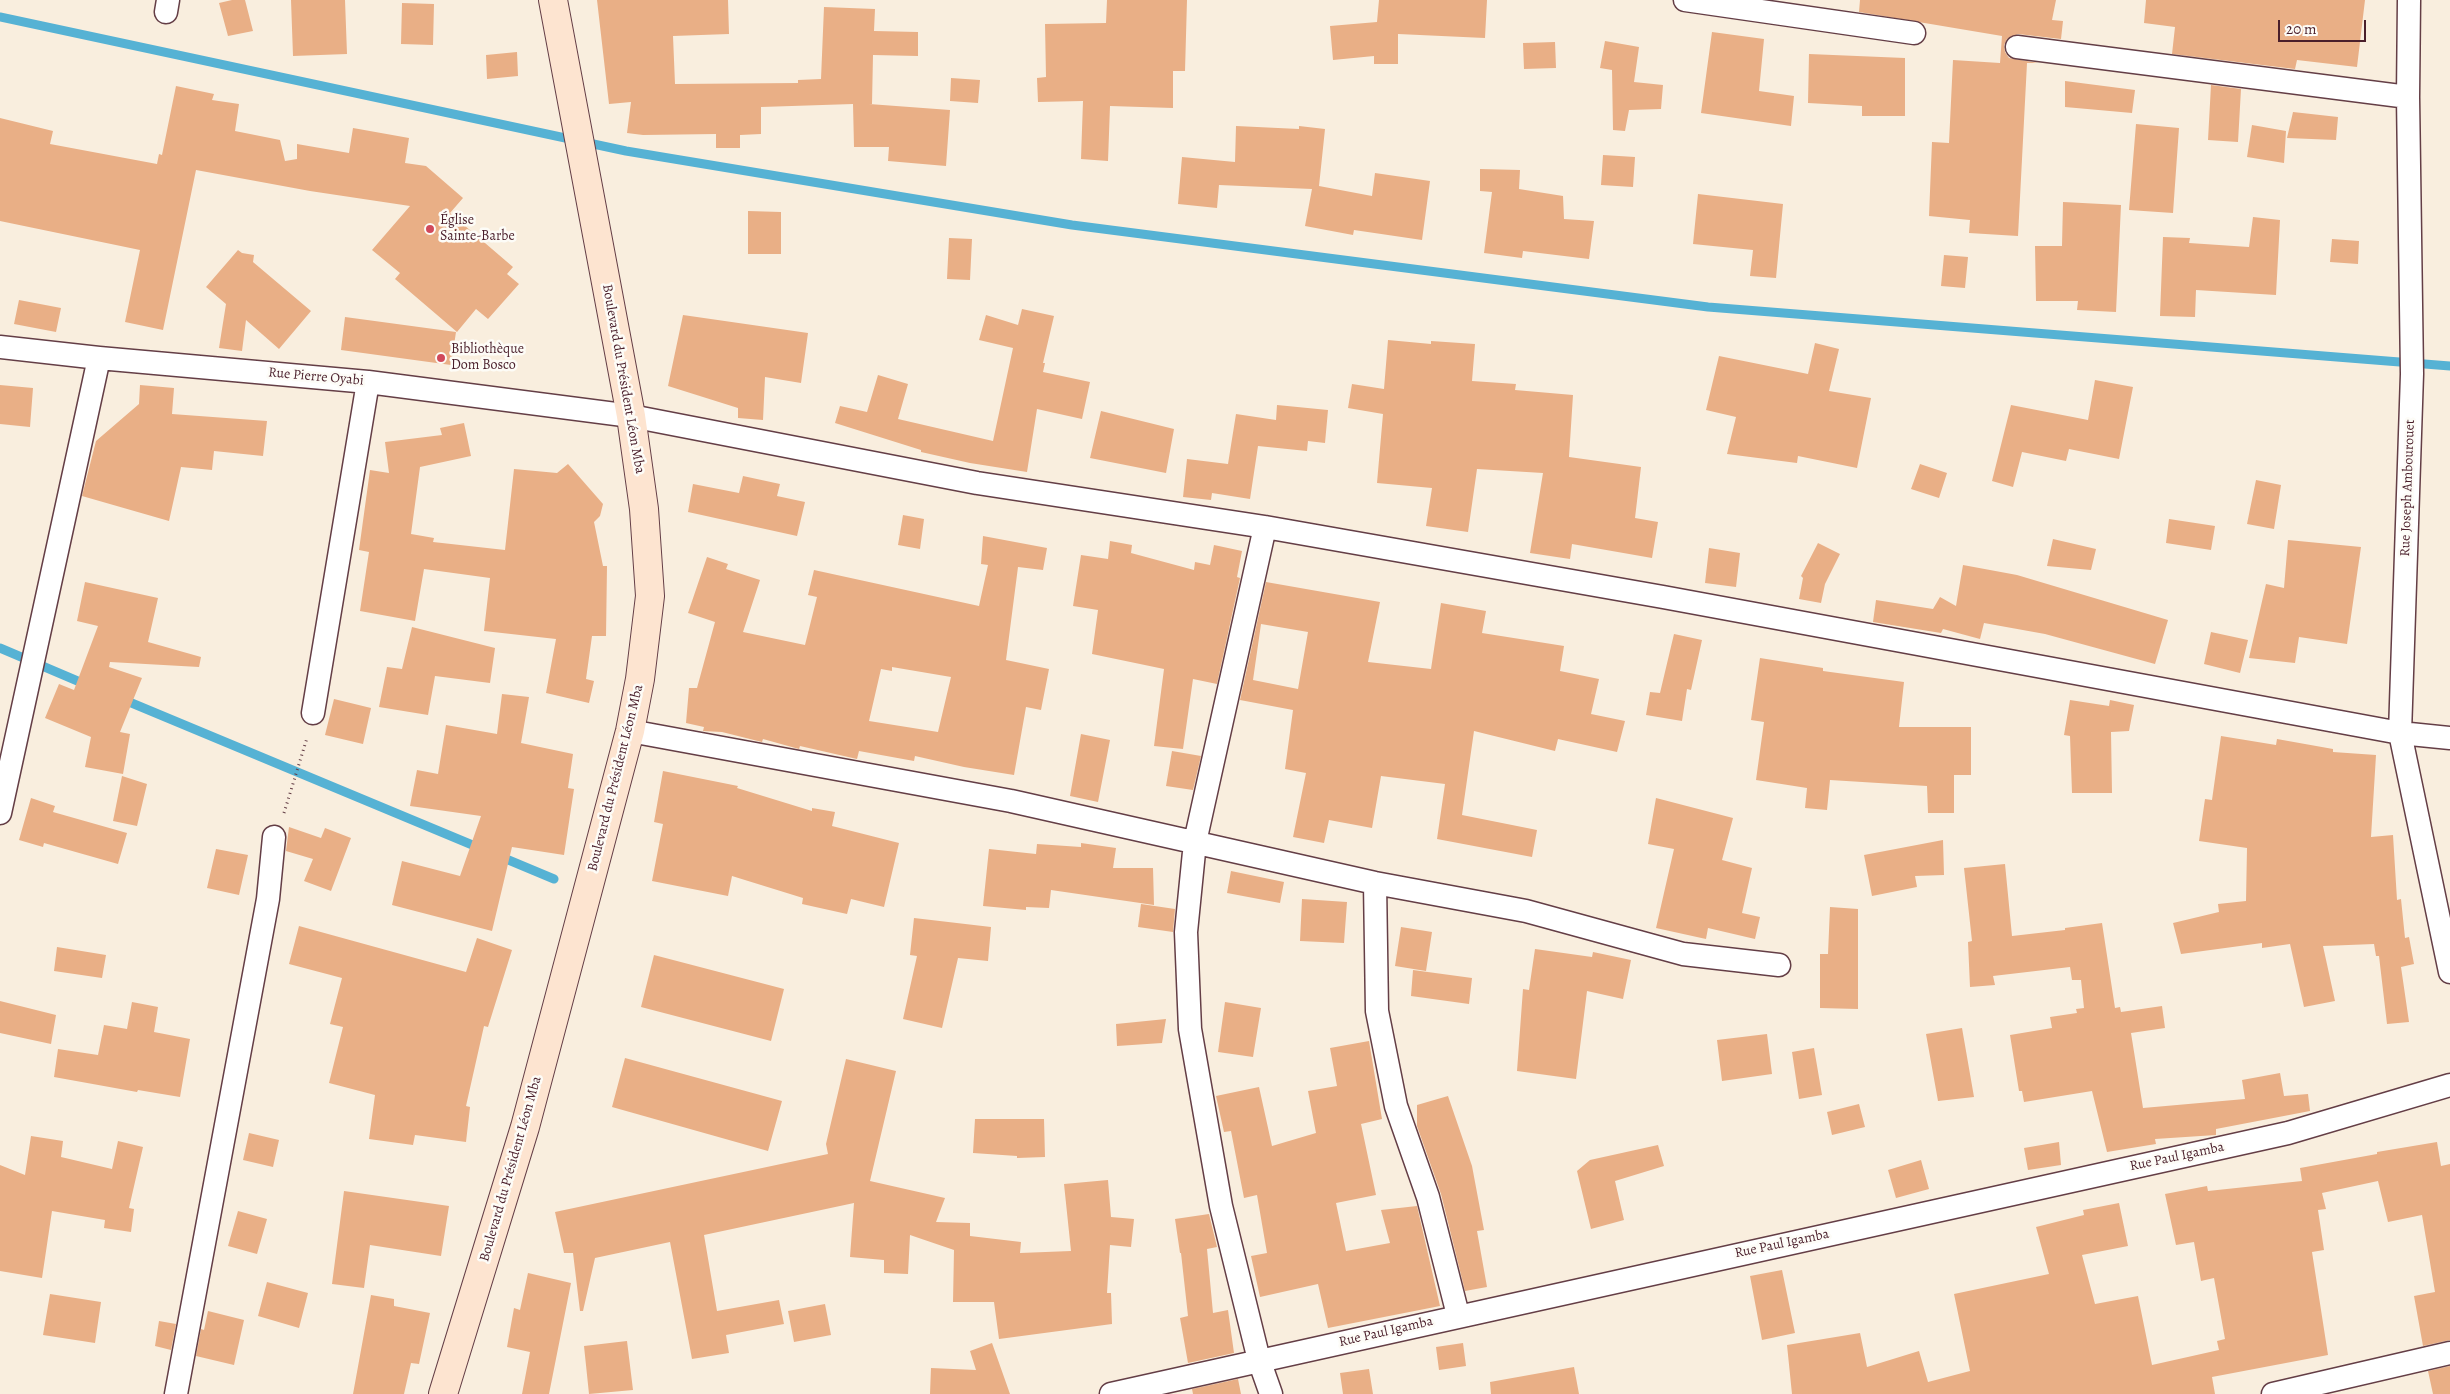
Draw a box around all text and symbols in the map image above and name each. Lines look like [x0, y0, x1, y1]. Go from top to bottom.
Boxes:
scale bar [2280, 10, 2368, 42]
text: 20 m [2286, 19, 2317, 39]
place label: Église Sainte-Barbe [440, 213, 515, 246]
marker: Église Sainte-Barbe [424, 223, 436, 235]
street label: Boulevard du Président Léon Mba [598, 283, 648, 475]
place label: Bibliothèque Dom Bosco [451, 342, 524, 374]
marker: Bibliothèque Dom Bosco [435, 352, 447, 364]
street label: Rue Pierre Oyabi [268, 364, 364, 390]
street label: Rue Joseph Ambourouet [2397, 419, 2419, 557]
street label: Boulevard du Président Léon Mba [585, 683, 647, 873]
street label: Boulevard du Président Léon Mba [476, 1074, 546, 1264]
street label: Rue Paul Igamba [2128, 1139, 2226, 1175]
street label: Rue Paul Igamba [1733, 1226, 1831, 1262]
street label: Rue Paul Igamba [1337, 1313, 1435, 1351]

